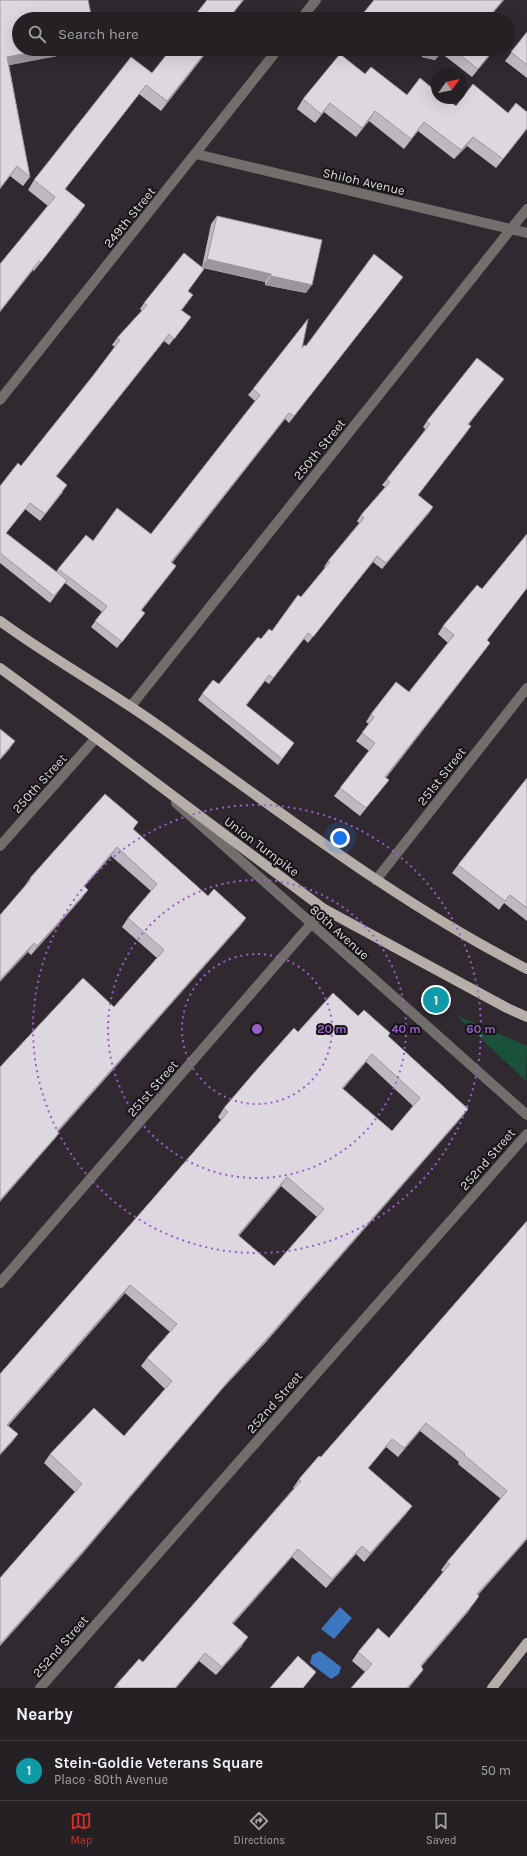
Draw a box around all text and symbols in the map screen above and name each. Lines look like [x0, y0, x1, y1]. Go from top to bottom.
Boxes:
search box [12, 12, 515, 56]
icon: search [26, 23, 48, 45]
text: Search here [58, 25, 139, 43]
north arrow [431, 68, 467, 104]
street label: Shiloh Avenue [321, 165, 407, 198]
street label: 249th Street [100, 184, 159, 251]
street label: 250th Street [290, 416, 349, 483]
street label: 251st Street [414, 744, 469, 808]
street label: 250th Street [9, 751, 70, 816]
street label: Union Turnpike [221, 813, 302, 880]
your location [330, 828, 350, 848]
street label: 80th Avenue [307, 902, 373, 963]
pin: 1 [423, 985, 449, 1015]
centre of rings [250, 1022, 264, 1036]
text: 20 m [317, 1022, 347, 1036]
text: 40 m [391, 1022, 421, 1036]
text: 60 m [466, 1022, 496, 1036]
street label: 251st Street [124, 1057, 181, 1120]
street label: 252nd Street [457, 1125, 518, 1193]
street label: 252nd Street [244, 1368, 305, 1436]
street label: 252nd Street [30, 1612, 91, 1680]
text: Nearby [16, 1704, 73, 1724]
text: Stein-Goldie Veterans Square [54, 1754, 263, 1772]
text: 1 [27, 1763, 31, 1778]
text: 50 m [481, 1763, 511, 1778]
text: Place · 80th Avenue [54, 1772, 168, 1787]
tab: Map [70, 1810, 92, 1847]
tab: Directions [233, 1810, 285, 1847]
tab: Saved [426, 1810, 457, 1847]

